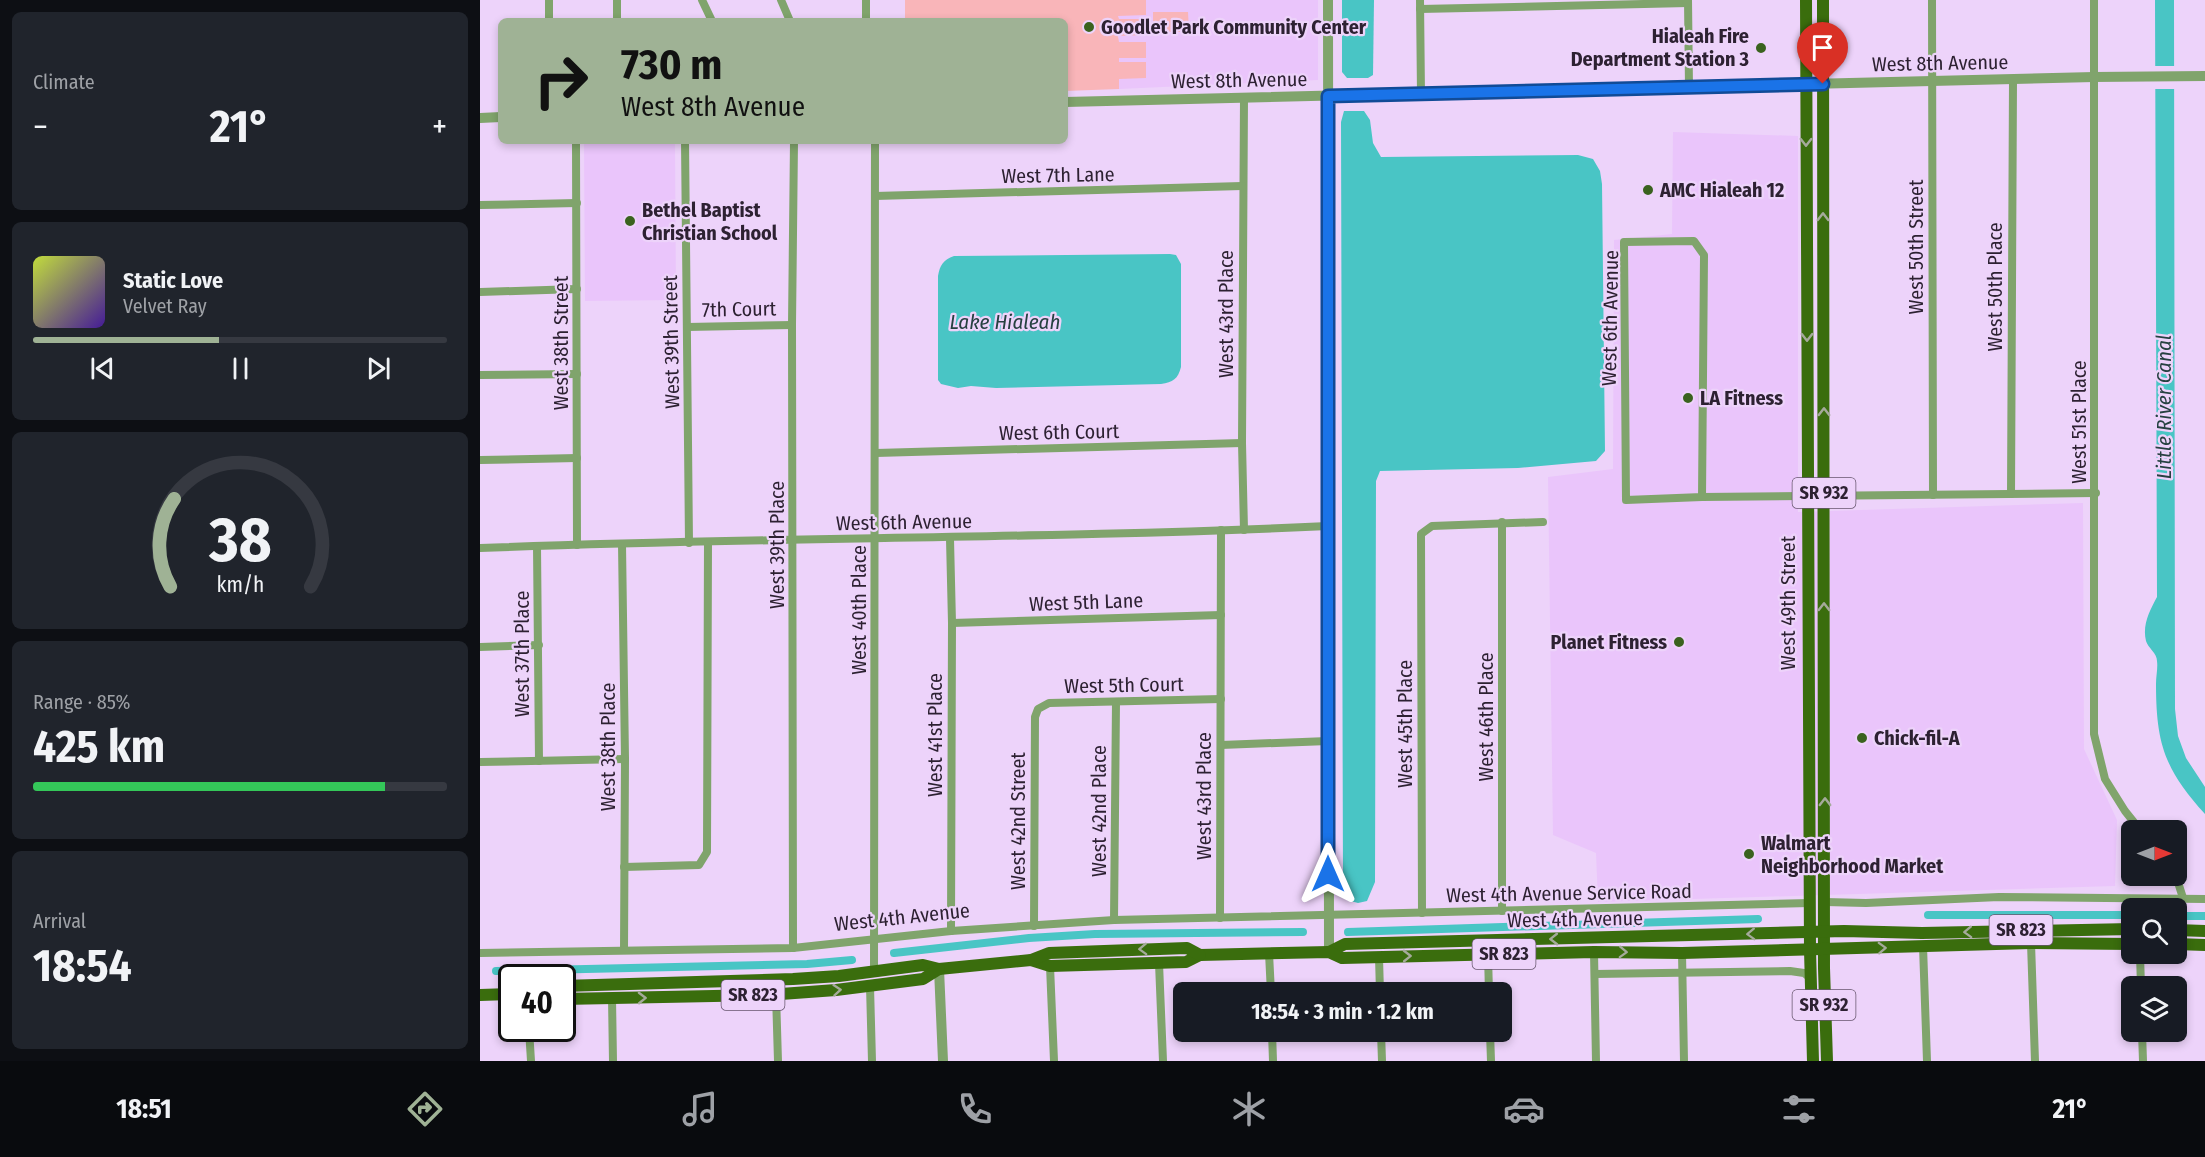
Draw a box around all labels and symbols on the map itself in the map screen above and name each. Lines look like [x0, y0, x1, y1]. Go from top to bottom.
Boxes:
place label: Goodlet Park Community Center [1101, 15, 1367, 39]
marker: Goodlet Park Community Center [1082, 20, 1096, 34]
pin [1797, 22, 1848, 84]
place label: Hialeah Fire Department Station 3 [1571, 24, 1749, 71]
marker: Hialeah Fire Department Station 3 [1754, 41, 1768, 55]
street label: West 8th Avenue [1872, 50, 2008, 76]
street label: West 8th Avenue [1171, 67, 1307, 93]
one-way arrow [1800, 138, 1812, 147]
street label: West 7th Lane [1001, 162, 1115, 188]
place label: AMC Hialeah 12 [1659, 178, 1784, 202]
street label: West 50th Street [1904, 179, 1928, 315]
marker: AMC Hialeah 12 [1641, 183, 1655, 197]
place label: Bethel Baptist Christian School [642, 198, 778, 245]
one-way arrow [1817, 212, 1829, 221]
marker: Bethel Baptist Christian School [623, 214, 637, 228]
street label: West 50th Place [1983, 222, 2007, 352]
street label: West 43rd Place [1214, 250, 1238, 378]
street label: West 6th Avenue [1597, 250, 1623, 386]
street label: West 39th Street [658, 274, 684, 409]
street label: West 38th Street [549, 275, 573, 410]
street label: 7th Court [702, 296, 777, 322]
water label: Lake Hialeah [950, 309, 1060, 335]
one-way arrow [1801, 333, 1813, 342]
water label: Little River Canal [2151, 335, 2177, 479]
street label: West 51st Place [2067, 360, 2091, 484]
place label: LA Fitness [1700, 386, 1783, 410]
marker: LA Fitness [1681, 391, 1695, 405]
one-way arrow [1818, 407, 1830, 416]
street label: West 6th Court [999, 419, 1120, 445]
road number: SR 932 [1792, 478, 1856, 508]
street label: West 39th Place [765, 481, 789, 609]
street label: West 6th Avenue [836, 509, 972, 535]
street label: West 49th Street [1776, 535, 1800, 670]
street label: West 40th Place [847, 545, 871, 675]
street label: West 5th Lane [1029, 588, 1143, 616]
street label: West 37th Place [510, 591, 534, 717]
one-way arrow [1818, 602, 1830, 611]
place label: Planet Fitness [1551, 630, 1667, 654]
marker: Planet Fitness [1672, 635, 1686, 649]
street label: West 46th Place [1474, 652, 1498, 782]
street label: West 45th Place [1393, 660, 1417, 788]
street label: West 5th Court [1064, 672, 1184, 698]
street label: West 41st Place [923, 673, 947, 797]
street label: West 38th Place [596, 683, 620, 811]
place label: Chick-fil-A [1874, 726, 1961, 750]
marker: Chick-fil-A [1855, 731, 1869, 745]
street label: West 43rd Place [1192, 732, 1216, 860]
street label: West 42nd Place [1087, 745, 1111, 877]
street label: West 42nd Street [1006, 752, 1030, 890]
one-way arrow [1819, 797, 1831, 806]
north arrow [2121, 820, 2187, 886]
place label: Walmart Neighborhood Market [1761, 831, 1944, 878]
position arrow [1296, 842, 1360, 906]
marker: Walmart Neighborhood Market [1742, 847, 1756, 861]
street label: West 4th Avenue Service Road [1446, 879, 1692, 907]
street label: West 4th Avenue [833, 898, 971, 936]
street label: West 4th Avenue [1507, 906, 1643, 932]
road number: SR 823 [1990, 915, 2052, 945]
one-way arrow [1964, 925, 1973, 938]
one-way arrow [1747, 928, 1756, 941]
one-way arrow [1549, 933, 1558, 945]
road number: SR 823 [1472, 939, 1536, 969]
one-way arrow [1878, 941, 1887, 954]
one-way arrow [1139, 943, 1148, 956]
one-way arrow [1618, 946, 1627, 959]
one-way arrow [1402, 950, 1411, 963]
speed limit sign: 40 [498, 964, 576, 1042]
road number: SR 823 [722, 980, 784, 1010]
one-way arrow [832, 984, 841, 997]
road number: SR 932 [1792, 990, 1856, 1020]
one-way arrow [637, 991, 646, 1004]

